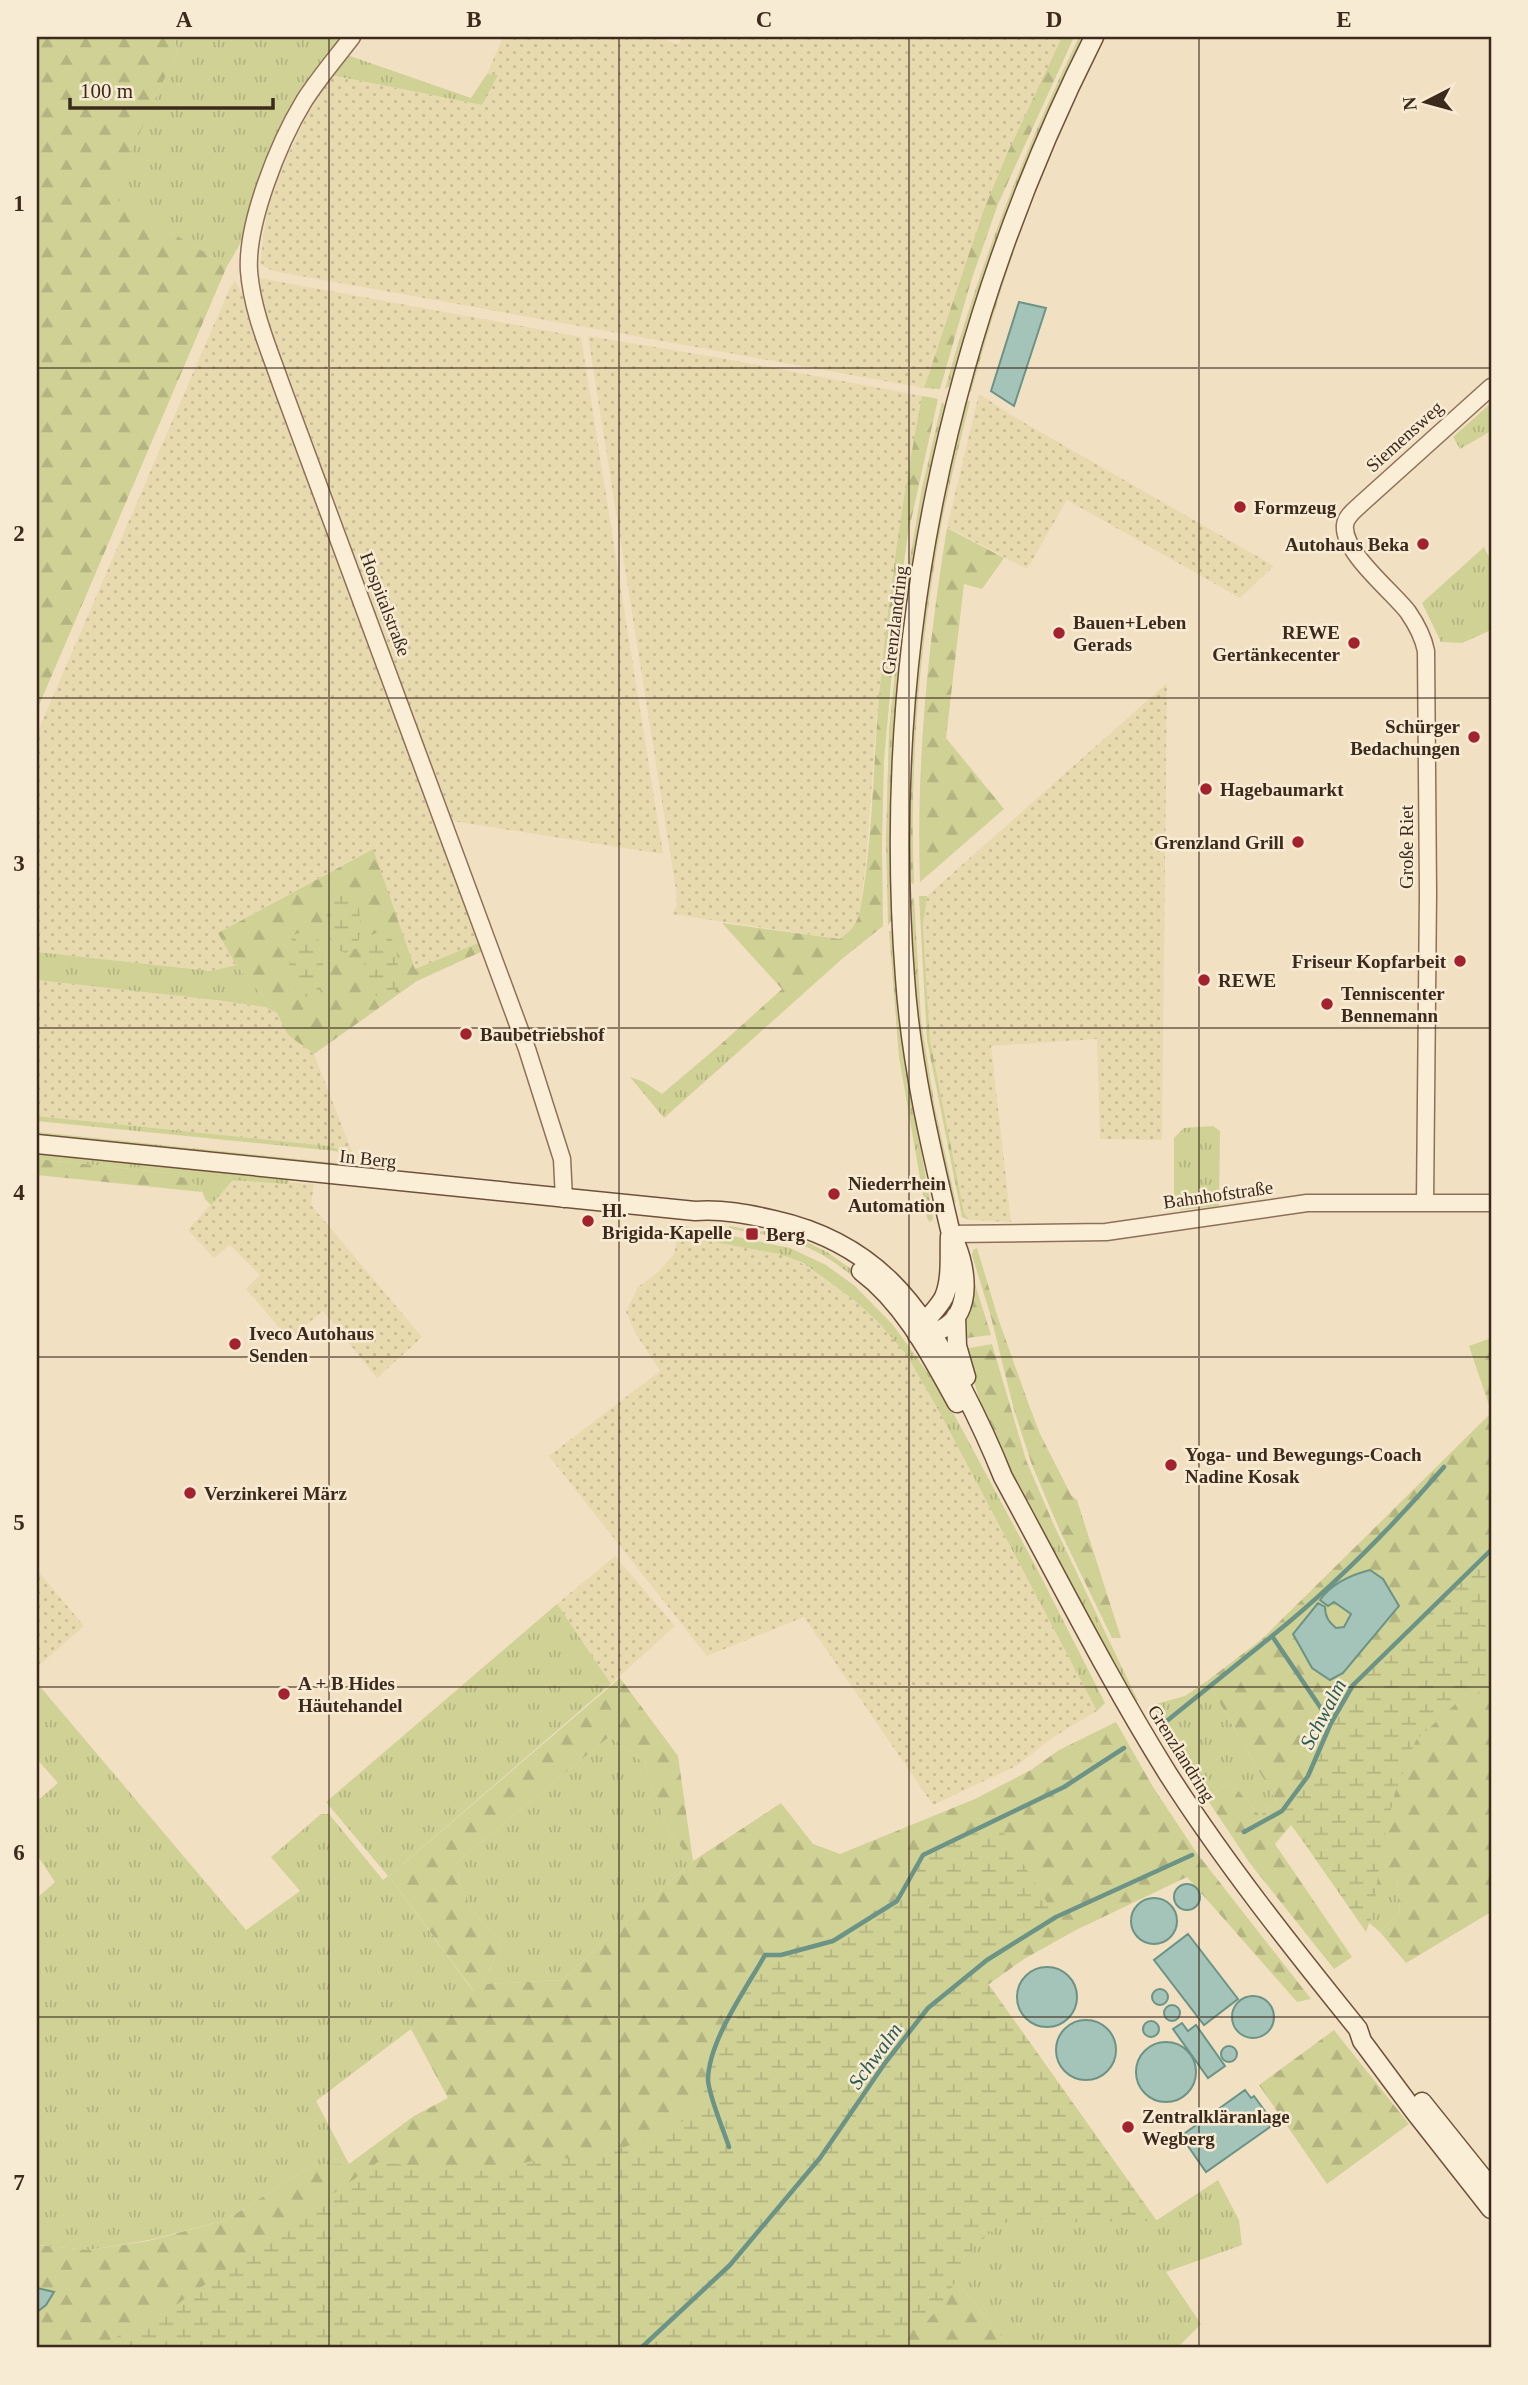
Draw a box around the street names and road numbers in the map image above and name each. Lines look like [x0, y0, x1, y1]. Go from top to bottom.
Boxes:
street label: Siemensweg [1362, 396, 1447, 476]
street label: Hospitalstraße [356, 549, 415, 659]
street label: Grenzlandring [877, 564, 912, 676]
street label: Große Riet [1396, 804, 1417, 889]
street label: In Berg [338, 1145, 398, 1172]
street label: Bahnhofstraße [1162, 1176, 1274, 1213]
street label: Grenzlandring [1144, 1701, 1220, 1806]

